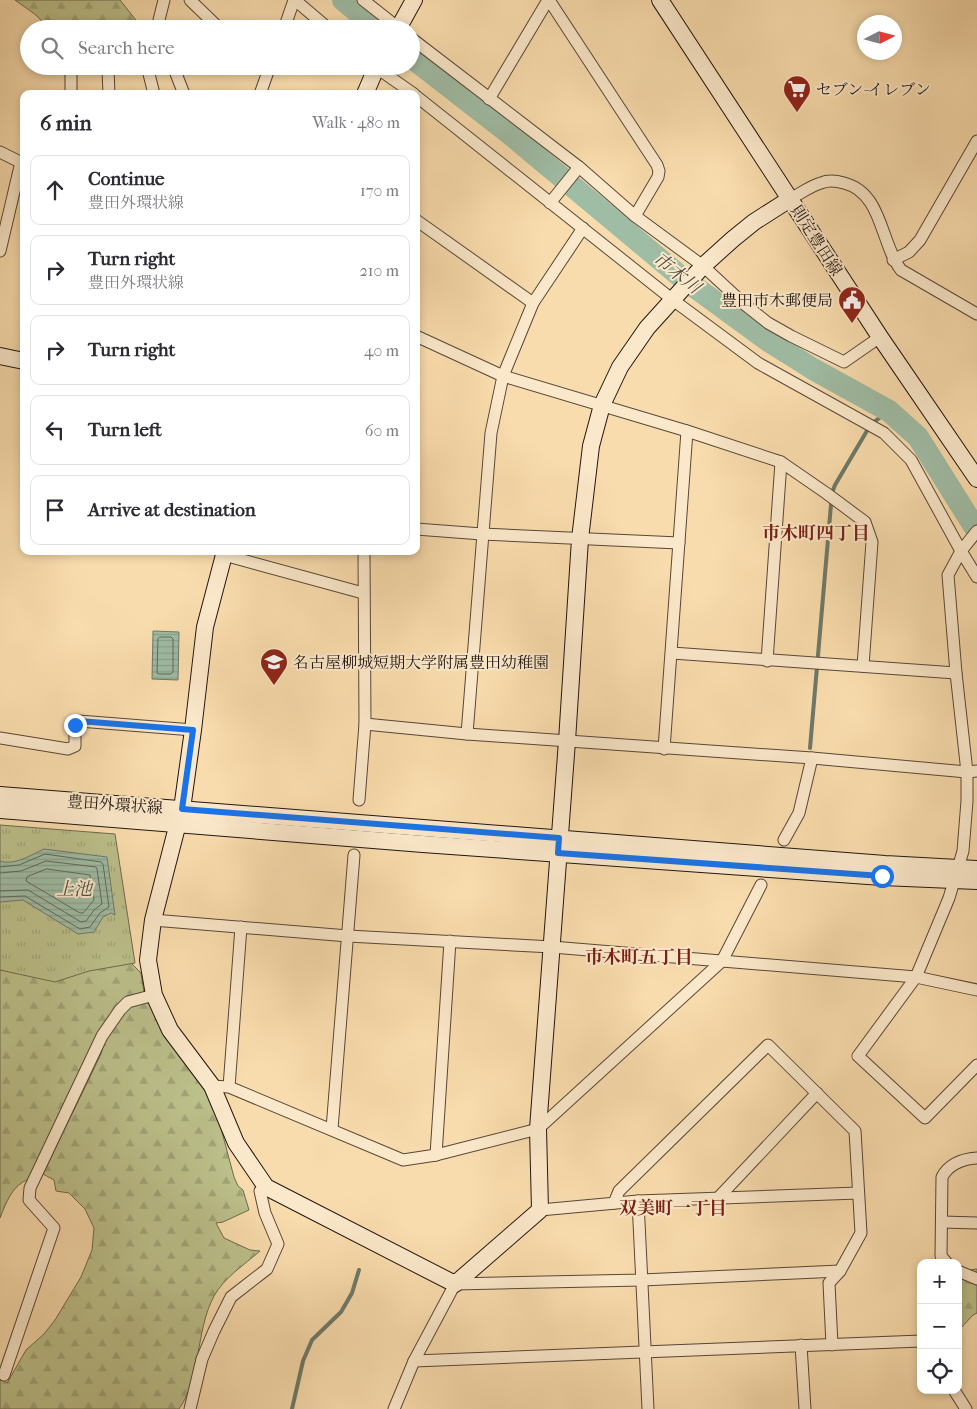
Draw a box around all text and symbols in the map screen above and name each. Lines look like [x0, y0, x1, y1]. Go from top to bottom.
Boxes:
north arrow [857, 15, 902, 60]
search box [20, 20, 420, 75]
icon: search [38, 34, 66, 62]
text: Search here [78, 37, 174, 59]
supermarket icon: セブン-イレブン [782, 74, 812, 113]
place label: セブン-イレブン [816, 80, 931, 99]
text: 6 min [40, 111, 92, 135]
text: Walk · 480 m [312, 113, 400, 132]
text: Continue [88, 168, 164, 190]
icon: ahead [41, 176, 69, 204]
text: 170 m [360, 181, 399, 200]
text: 豊田外環状線 [88, 193, 184, 212]
street label: 則定豊田線 [787, 202, 846, 279]
text: Turn right [88, 248, 175, 270]
water label: 市木川 [649, 248, 706, 300]
icon: right [41, 256, 69, 284]
text: 210 m [360, 261, 399, 280]
text: 豊田外環状線 [88, 273, 184, 292]
public building icon: 豊田市木郵便局 [837, 285, 867, 324]
place label: 豊田市木郵便局 [721, 291, 833, 310]
icon: right [41, 336, 69, 364]
text: Turn right [88, 339, 175, 361]
text: 40 m [364, 341, 399, 360]
icon: left [41, 416, 69, 444]
text: Turn left [88, 419, 162, 441]
text: 60 m [365, 421, 399, 440]
icon: arrive [41, 496, 69, 524]
text: Arrive at destination [88, 499, 256, 521]
district label: 市木町四丁目 [762, 523, 870, 544]
school or university icon: 名古屋柳城短期大学附属豊田幼稚園 [259, 647, 289, 686]
place label: 名古屋柳城短期大学附属豊田幼稚園 [293, 653, 549, 672]
route end [64, 714, 87, 737]
street label: 豊田外環状線 [66, 792, 164, 817]
route start [871, 865, 894, 888]
water label: 上池 [56, 879, 94, 900]
district label: 市木町五丁目 [585, 947, 693, 968]
district label: 双美町一丁目 [619, 1198, 727, 1219]
map controls [917, 1259, 962, 1394]
button: + [917, 1259, 962, 1304]
button: − [917, 1304, 962, 1349]
button: locate [917, 1349, 962, 1394]

